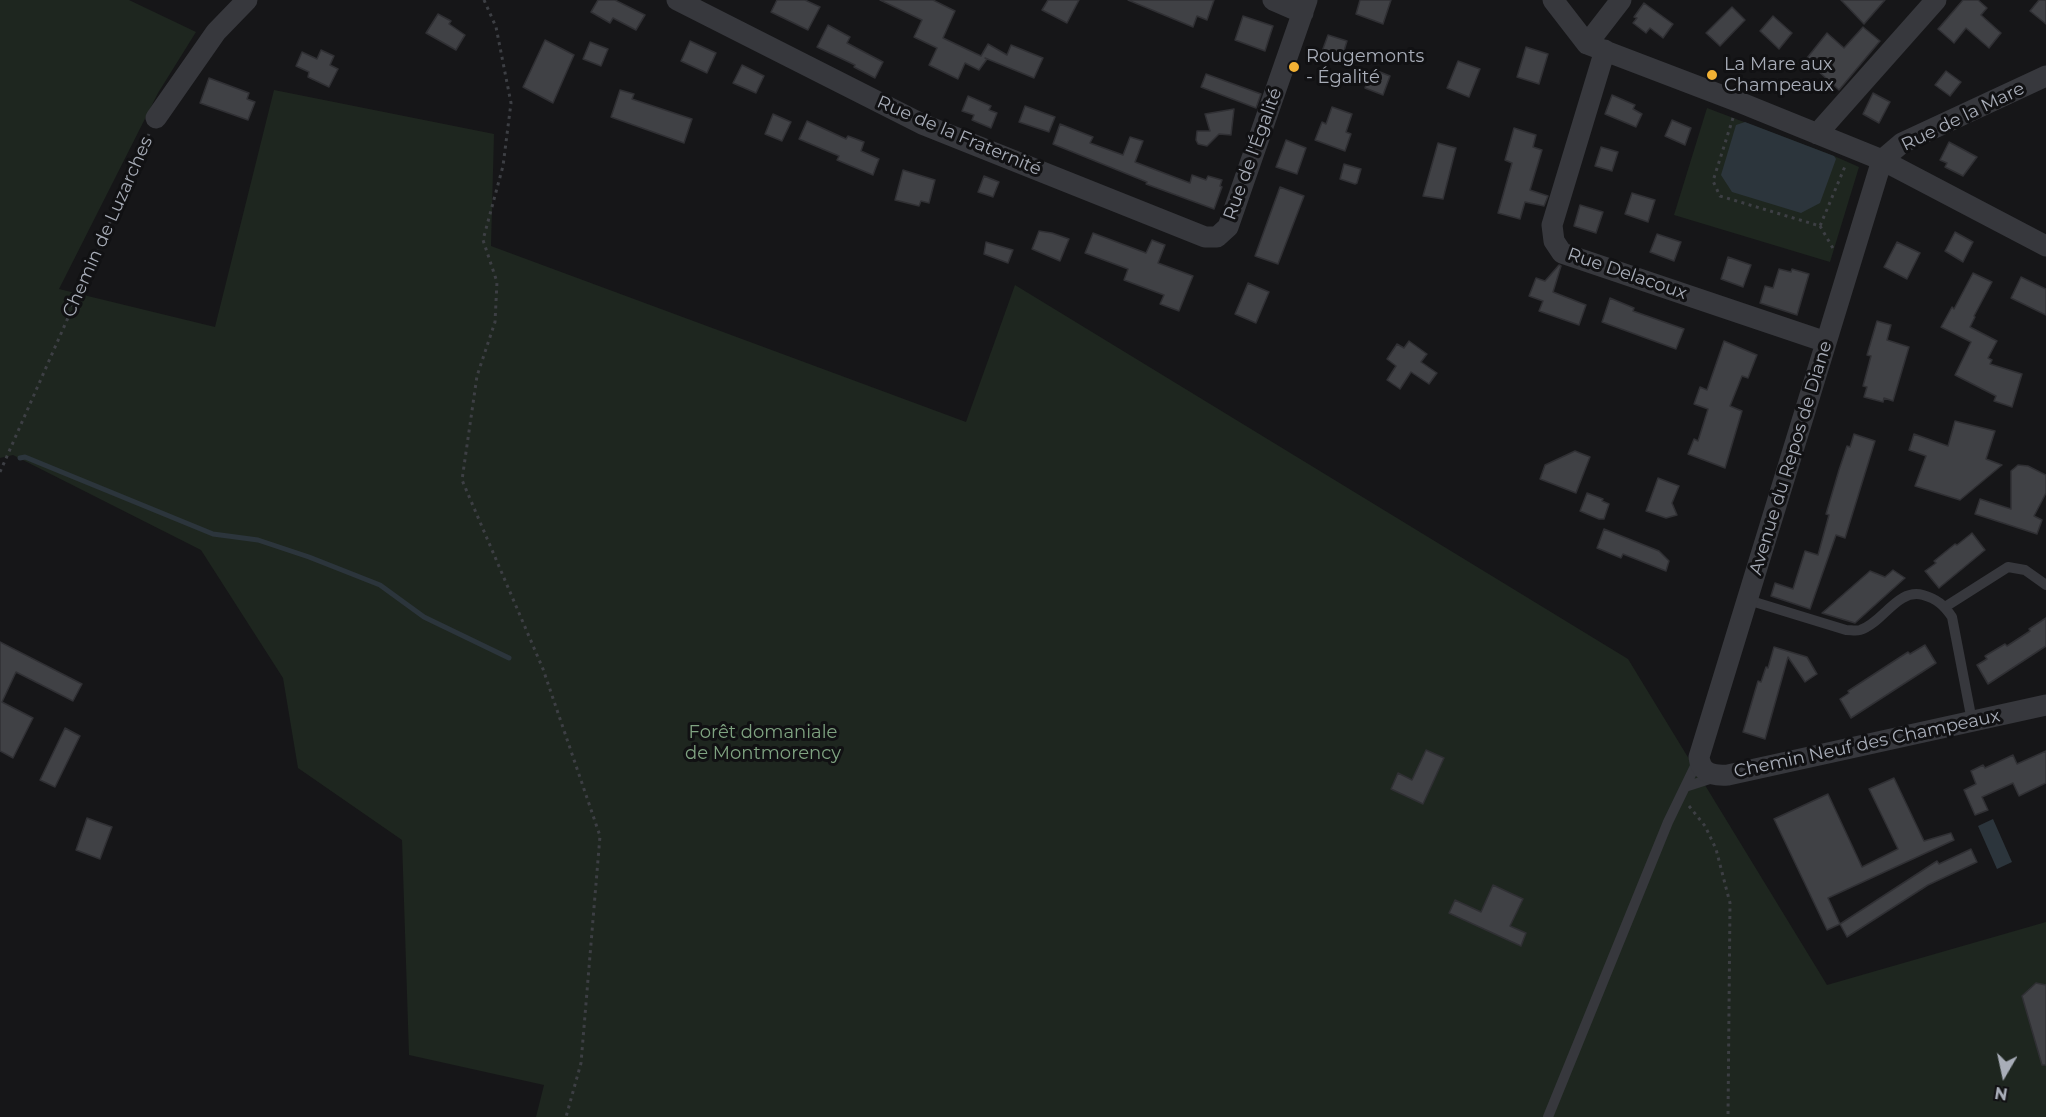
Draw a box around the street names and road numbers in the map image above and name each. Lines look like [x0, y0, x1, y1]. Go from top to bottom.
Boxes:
street label: Rue de la Mare [1898, 78, 2028, 156]
street label: Rue de l'Égalité [1219, 85, 1287, 223]
street label: Rue de la Fraternité [873, 92, 1045, 180]
street label: Chemin de Luzarches [58, 133, 158, 321]
street label: Rue Delacoux [1564, 243, 1690, 305]
street label: Avenue du Repos de Diane [1745, 338, 1837, 578]
street label: Chemin Neuf des Champeaux [1732, 705, 2002, 783]

